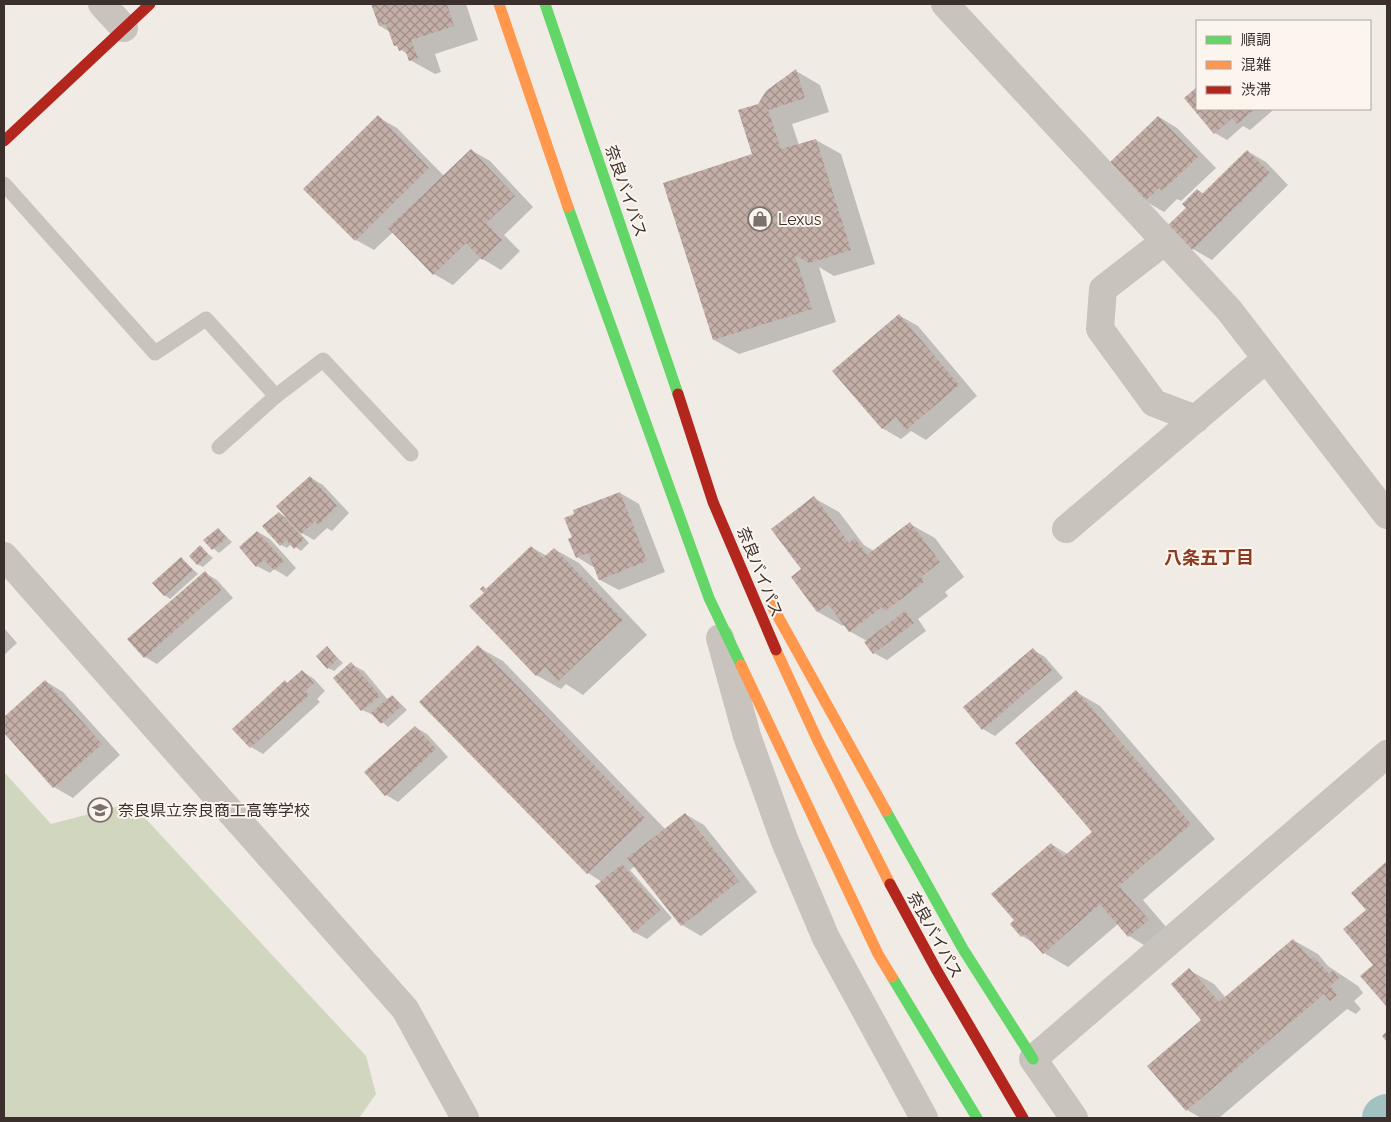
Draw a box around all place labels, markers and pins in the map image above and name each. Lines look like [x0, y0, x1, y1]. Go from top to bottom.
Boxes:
shop icon: Lexus [747, 206, 773, 232]
place label: Lexus [778, 210, 822, 229]
school or university icon: 奈良県立奈良商工高等学校 [87, 797, 113, 823]
place label: 奈良県立奈良商工高等学校 [118, 801, 310, 820]

